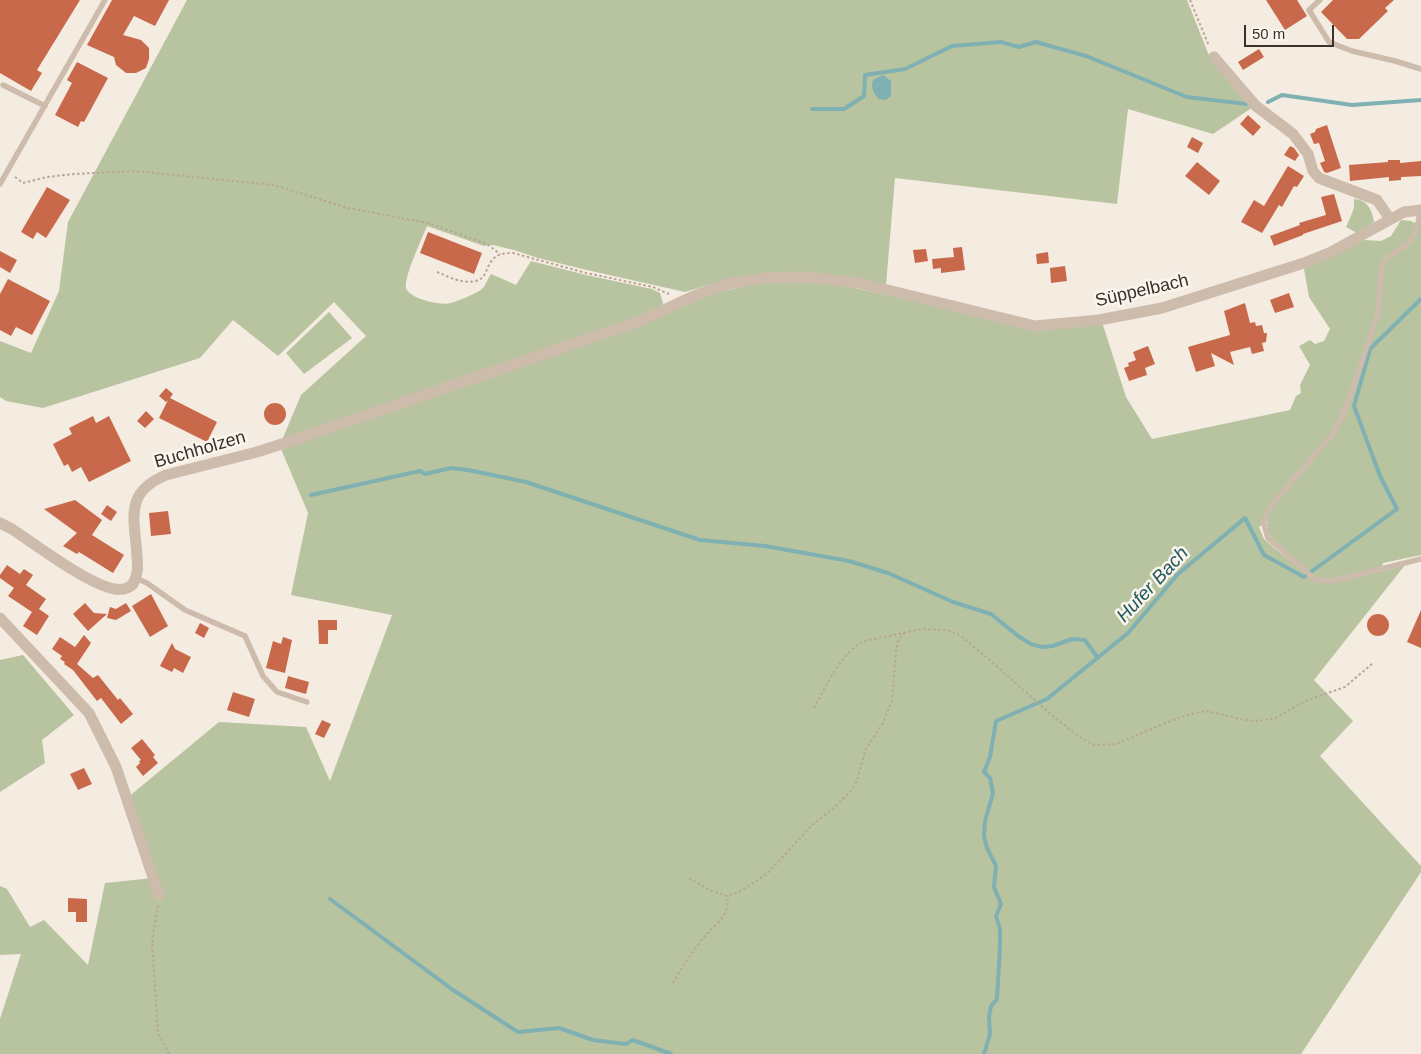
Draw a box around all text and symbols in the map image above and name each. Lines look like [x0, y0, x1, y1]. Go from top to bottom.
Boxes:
scale bar [1246, 15, 1336, 47]
text: 50 m [1252, 25, 1285, 42]
street label: Süppelbach [1093, 270, 1191, 312]
street label: Buchholzen [152, 427, 248, 473]
water label: Hufer Bach [1112, 542, 1194, 628]

